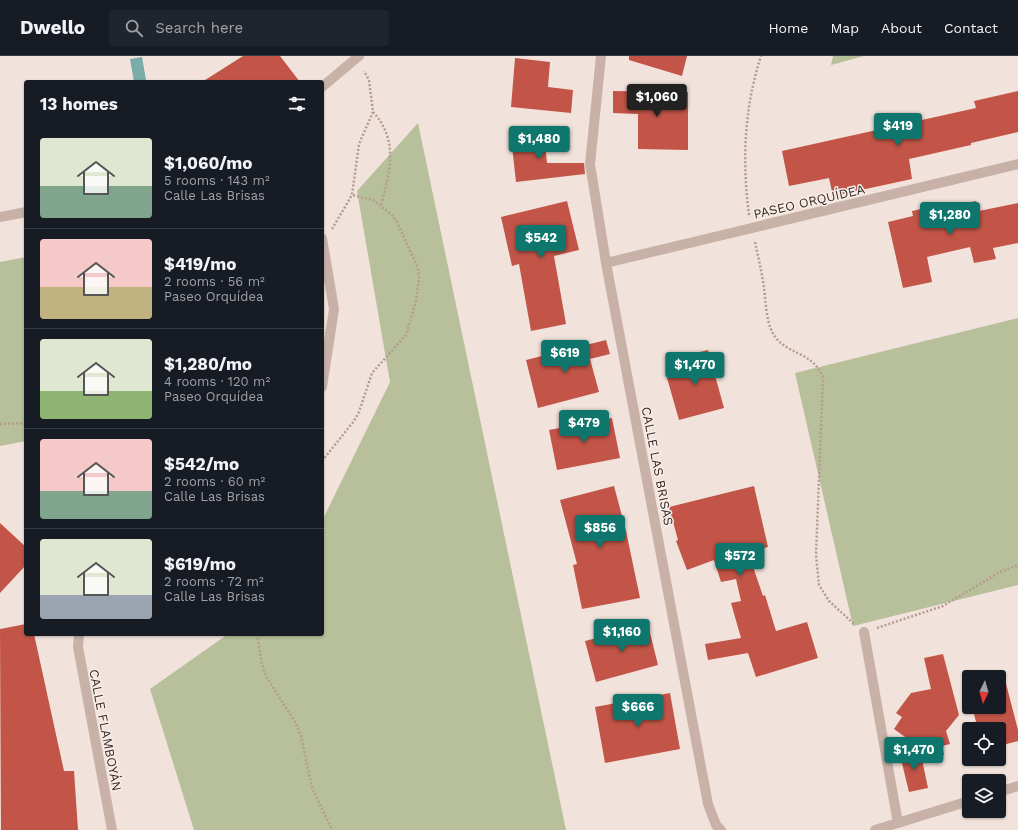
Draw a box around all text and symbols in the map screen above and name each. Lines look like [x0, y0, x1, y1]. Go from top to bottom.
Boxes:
search box [109, 10, 389, 46]
text: Dwello [20, 16, 85, 39]
icon: search [123, 17, 145, 39]
text: Search here [155, 19, 243, 37]
text: Home [768, 20, 808, 36]
text: Map [830, 20, 859, 36]
text: About [881, 20, 922, 36]
text: Contact [944, 20, 998, 36]
pin: $1,060 [624, 84, 690, 118]
text: $1,060 [636, 89, 678, 104]
icon: filters [286, 93, 308, 115]
text: 13 homes [40, 94, 118, 114]
pin: $419 [874, 113, 922, 147]
text: $419 [883, 118, 913, 133]
pin: $1,480 [506, 126, 572, 160]
text: $1,480 [518, 131, 560, 146]
text: $1,060/mo [164, 153, 253, 173]
icon: home [72, 154, 120, 202]
text: 5 rooms · 143 m² [164, 173, 270, 188]
street label: PASEO ORQUÍDEA [752, 180, 867, 222]
text: Calle Las Brisas [164, 188, 265, 203]
pin: $1,280 [917, 202, 983, 236]
text: $1,280 [929, 207, 971, 222]
pin: $542 [517, 225, 565, 259]
text: $542 [525, 230, 557, 245]
text: $419/mo [164, 254, 236, 274]
icon: home [72, 255, 120, 303]
text: 2 rooms · 56 m² [164, 274, 265, 289]
text: Paseo Orquídea [164, 289, 263, 304]
pin: $619 [541, 340, 589, 374]
text: $619 [550, 345, 580, 360]
pin: $1,470 [662, 352, 728, 386]
text: $1,280/mo [164, 354, 252, 374]
icon: home [72, 355, 120, 403]
text: $1,470 [674, 357, 716, 372]
text: 4 rooms · 120 m² [164, 374, 270, 389]
text: Paseo Orquídea [164, 389, 263, 404]
street label: CALLE LAS BRISAS [639, 405, 676, 527]
pin: $479 [560, 410, 608, 444]
text: $479 [568, 415, 600, 430]
text: $542/mo [164, 454, 239, 474]
icon: home [72, 455, 120, 503]
text: 2 rooms · 60 m² [164, 474, 265, 489]
text: Calle Las Brisas [164, 489, 265, 504]
pin: $856 [576, 515, 624, 549]
text: $856 [584, 520, 616, 535]
pin: $572 [716, 543, 764, 577]
text: $572 [724, 548, 756, 563]
text: $619/mo [164, 554, 236, 574]
icon: home [72, 555, 120, 603]
text: 2 rooms · 72 m² [164, 574, 264, 589]
text: Calle Las Brisas [164, 589, 265, 604]
pin: $1,160 [589, 619, 655, 653]
text: $1,160 [603, 624, 641, 639]
street label: CALLE FLAMBOYÁN [86, 668, 126, 792]
north arrow [962, 670, 1006, 714]
map controls [962, 670, 1006, 818]
pin: $666 [614, 694, 662, 728]
text: $666 [622, 699, 654, 714]
button: locate [962, 722, 1006, 766]
pin: $1,470 [881, 737, 947, 771]
text: $1,470 [893, 742, 935, 757]
button: layers [962, 774, 1006, 818]

